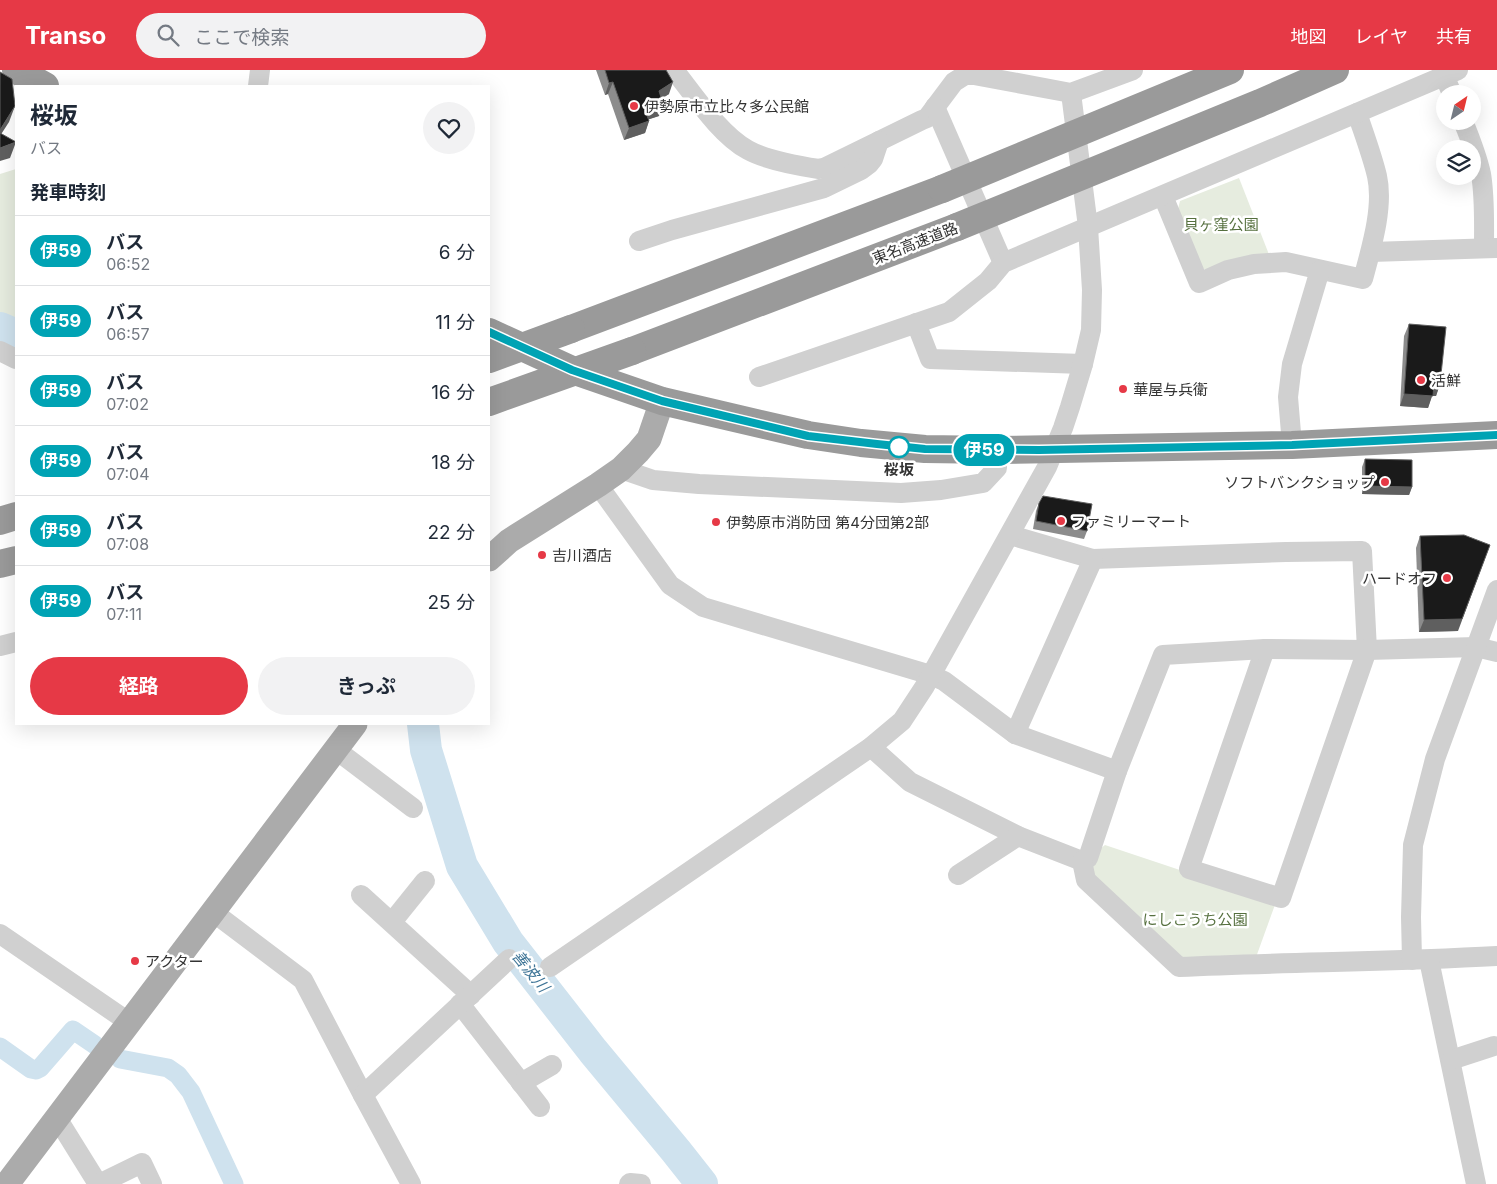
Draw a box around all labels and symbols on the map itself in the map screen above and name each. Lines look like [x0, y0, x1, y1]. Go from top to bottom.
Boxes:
north arrow [1436, 85, 1481, 130]
place label: 伊勢原市立比々多公民館 [644, 97, 809, 116]
marker: 伊勢原市立比々多公民館 [628, 100, 640, 112]
park label: 貝ヶ窪公園 [1183, 215, 1259, 234]
street label: 東名高速道路 [870, 218, 960, 268]
place label: 活鮮 [1431, 371, 1461, 390]
marker: 活鮮 [1415, 374, 1427, 386]
place label: 華屋与兵衛 [1133, 380, 1208, 399]
marker: 華屋与兵衛 [1117, 383, 1129, 395]
line badge: 伊59 [955, 434, 1013, 466]
marker: 桜坂 [888, 436, 910, 458]
place label: 桜坂 [884, 460, 914, 479]
place label: ソフトバンクショップ [1224, 473, 1375, 492]
marker: ソフトバンクショップ [1379, 476, 1391, 488]
place label: ファミリーマート [1071, 512, 1191, 531]
place label: 伊勢原市消防団 第4分団第2部 [726, 513, 929, 532]
marker: ファミリーマート [1055, 515, 1067, 527]
marker: 伊勢原市消防団 第4分団第2部 [710, 516, 722, 528]
place label: 吉川酒店 [552, 546, 612, 565]
marker: 吉川酒店 [536, 549, 548, 561]
place label: ハードオフ [1362, 569, 1437, 588]
marker: ハードオフ [1441, 572, 1453, 584]
park label: にしこうち公園 [1142, 910, 1248, 929]
water label: 善波川 [508, 946, 555, 997]
place label: アクター [145, 952, 204, 971]
marker: アクター [129, 955, 141, 967]

